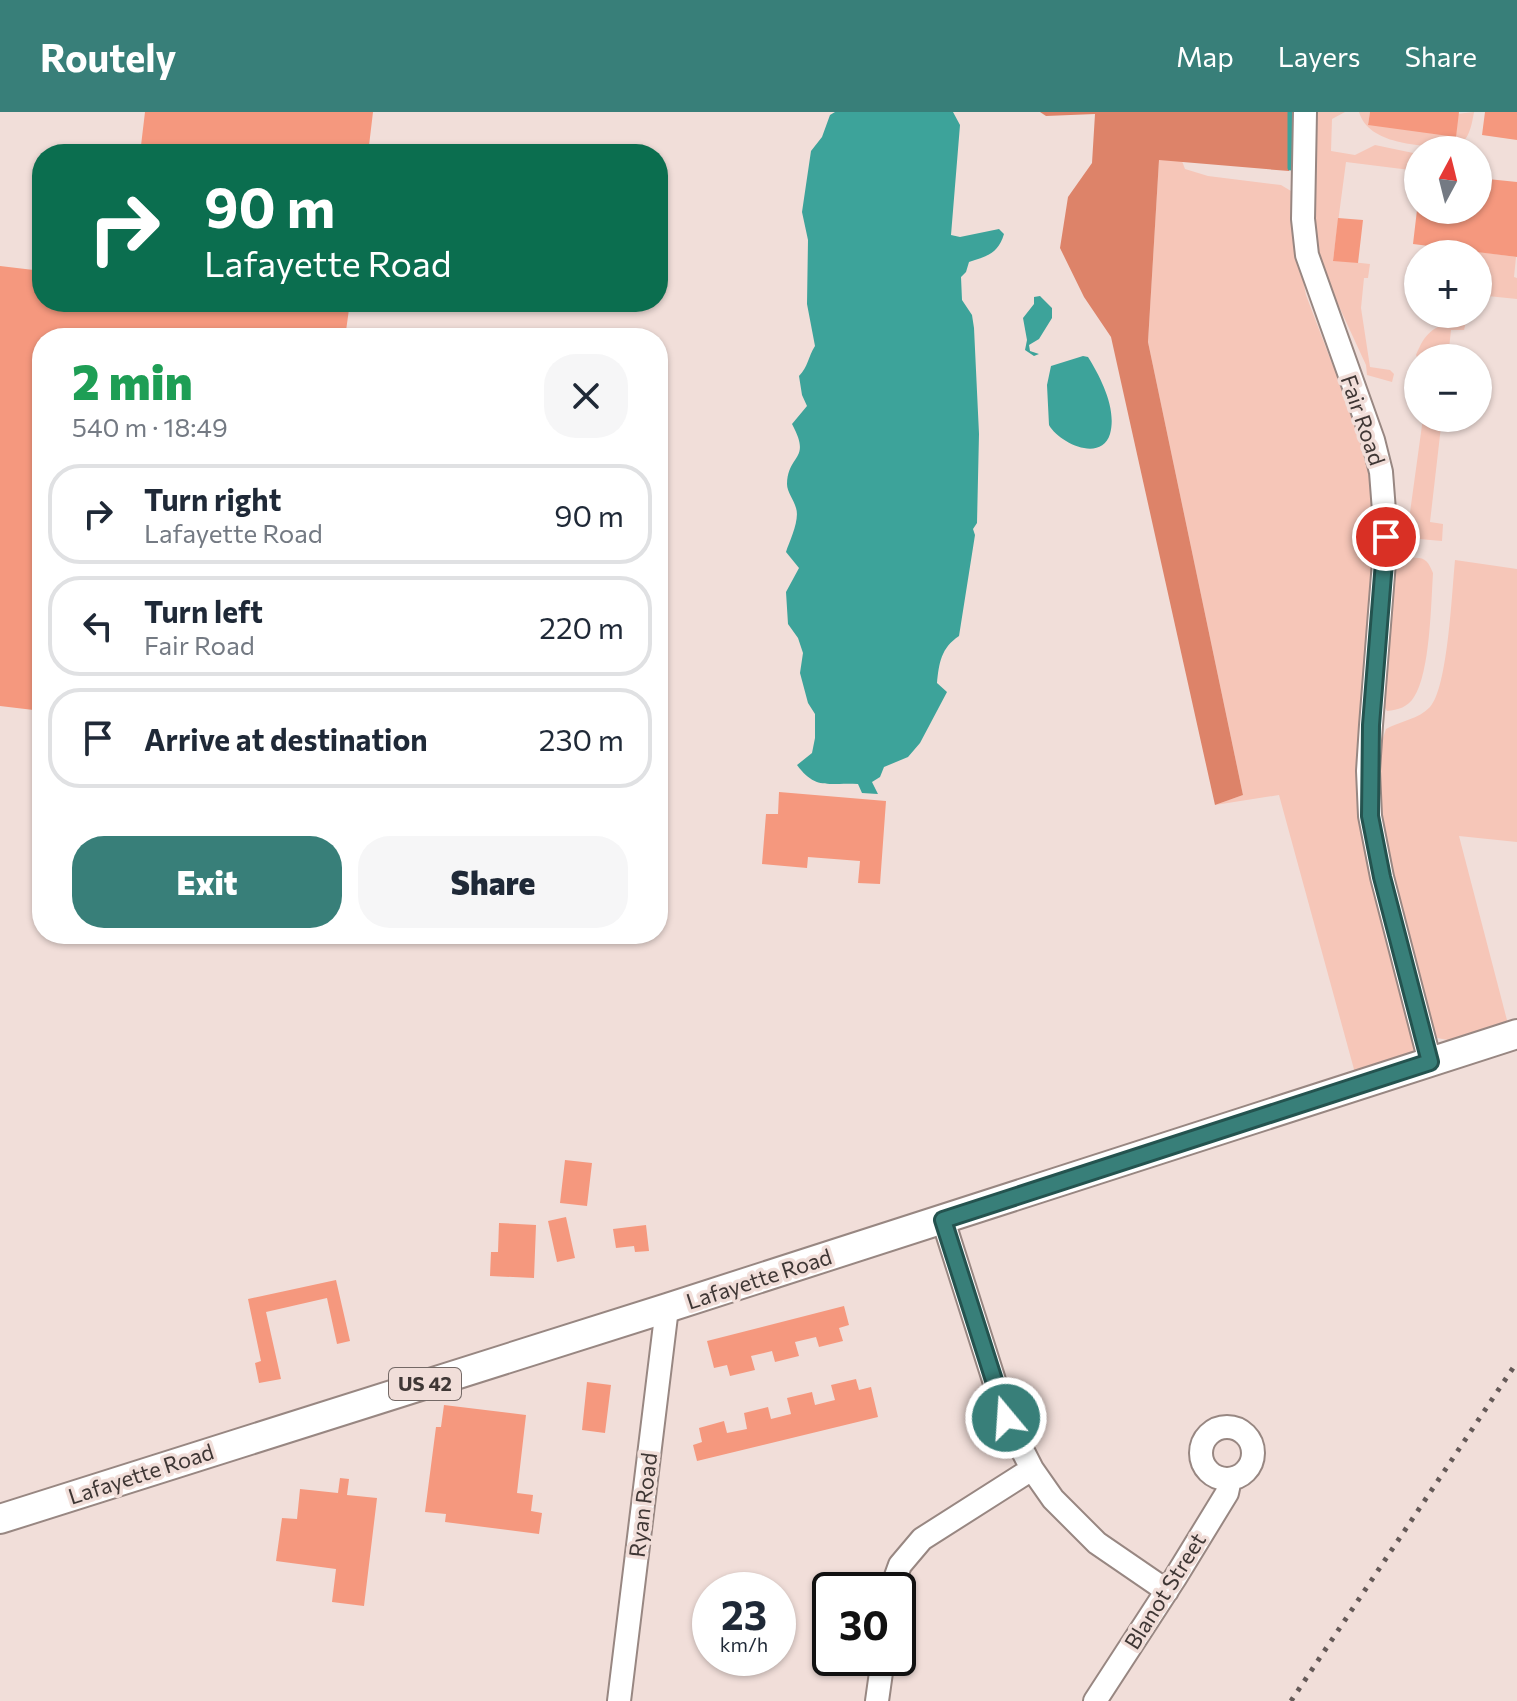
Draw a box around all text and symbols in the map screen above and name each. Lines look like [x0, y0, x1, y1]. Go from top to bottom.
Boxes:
text: Routely [40, 33, 176, 80]
text: Map [1176, 39, 1234, 73]
text: Layers [1278, 39, 1360, 73]
text: Share [1404, 39, 1477, 73]
north arrow [1404, 136, 1492, 224]
map controls [1404, 136, 1492, 432]
text: 90 m [204, 171, 335, 240]
icon: right [72, 176, 176, 280]
text: Lafayette Road [204, 240, 452, 284]
button: + [1404, 240, 1492, 328]
button: − [1404, 344, 1492, 432]
text: 2 min [72, 351, 193, 410]
button: close [544, 354, 628, 438]
street label: Fair Road [1335, 371, 1391, 469]
text: 540 m · 18:49 [72, 411, 228, 442]
text: Turn right [144, 480, 281, 517]
icon: right [76, 492, 120, 536]
text: 90 m [554, 496, 624, 533]
pin [1352, 503, 1420, 571]
icon: arrive [1364, 515, 1408, 559]
text: Lafayette Road [144, 517, 323, 548]
text: Turn left [144, 592, 263, 629]
icon: left [76, 604, 120, 648]
text: 220 m [539, 608, 624, 645]
text: Fair Road [144, 629, 255, 660]
icon: arrive [76, 716, 120, 760]
text: Arrive at destination [144, 720, 428, 757]
text: 230 m [539, 720, 624, 757]
button: Exit [72, 836, 342, 928]
button: Share [358, 836, 628, 928]
street label: Lafayette Road [683, 1242, 835, 1315]
road number: US 42 [389, 1368, 461, 1400]
position arrow [964, 1376, 1048, 1460]
street label: Lafayette Road [65, 1437, 217, 1510]
street label: Ryan Road [623, 1451, 662, 1559]
street label: Blanot Street [1118, 1527, 1211, 1654]
speed limit sign: 30 [812, 1572, 916, 1676]
text: 23 [721, 1589, 767, 1638]
text: km/h [720, 1632, 768, 1656]

